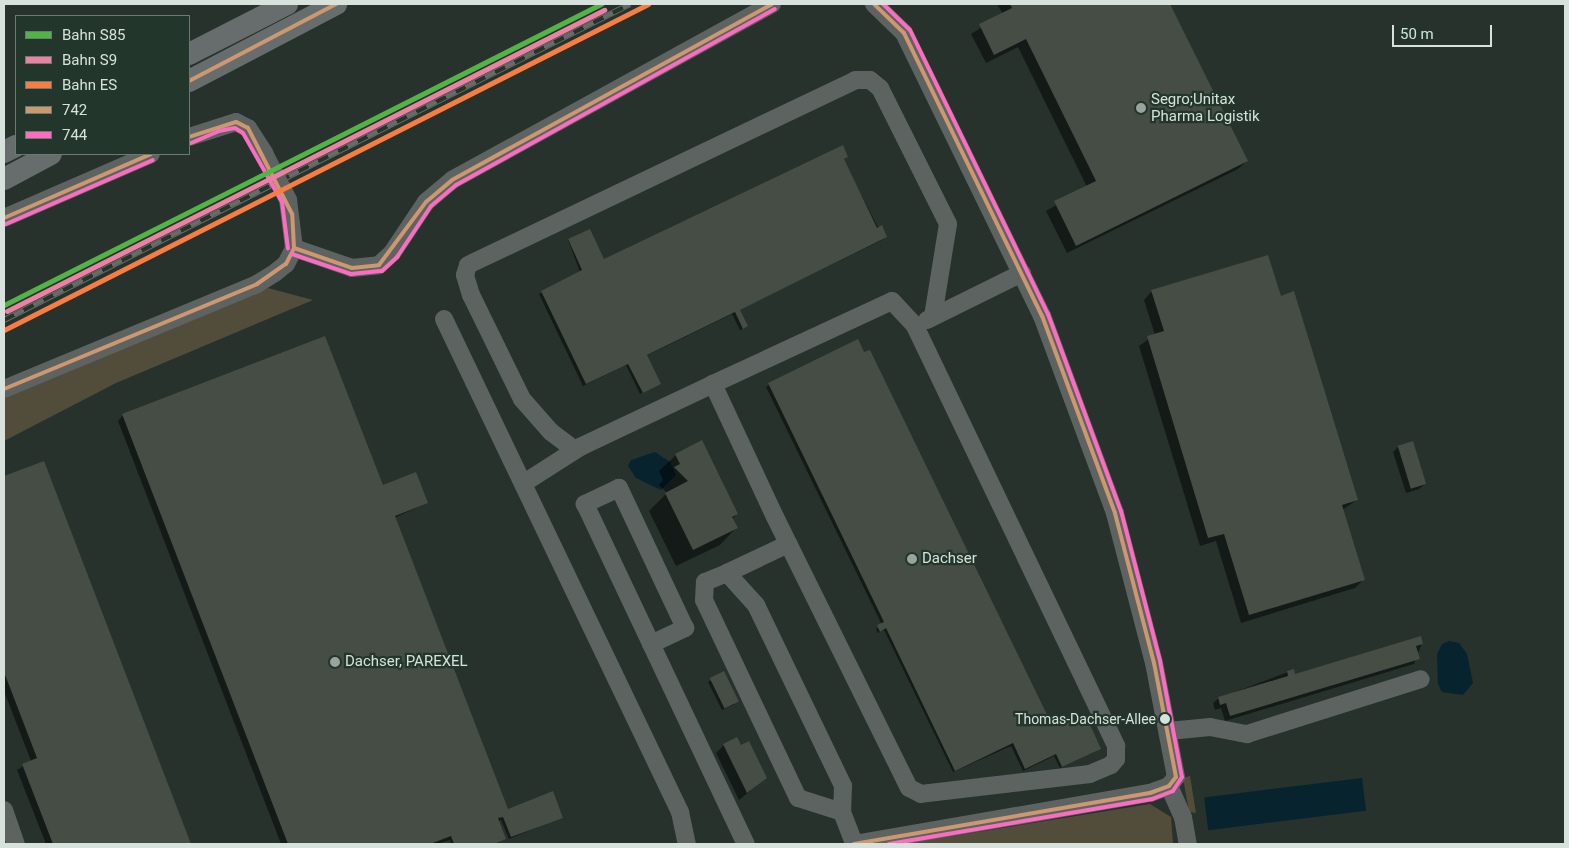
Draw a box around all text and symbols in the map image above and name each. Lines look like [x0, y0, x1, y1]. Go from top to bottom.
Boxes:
legend [15, 15, 190, 155]
scale bar [1394, 15, 1494, 47]
text: 50 m [1400, 25, 1434, 43]
text: Bahn S85 [62, 26, 126, 44]
text: Bahn S9 [62, 51, 117, 69]
text: Bahn ES [62, 76, 117, 94]
place label: Segro;Unitax Pharma Logistik [1151, 90, 1260, 125]
text: 742 [62, 101, 87, 119]
marker: Segro;Unitax Pharma Logistik [1135, 102, 1147, 114]
text: 744 [62, 126, 87, 144]
place label: Dachser [922, 550, 977, 568]
marker: Dachser [906, 553, 918, 565]
place label: Dachser, PAREXEL [345, 653, 468, 671]
marker: Dachser, PAREXEL [329, 656, 341, 668]
place label: Thomas-Dachser-Allee [1015, 711, 1156, 727]
marker: Thomas-Dachser-Allee [1160, 714, 1170, 724]

